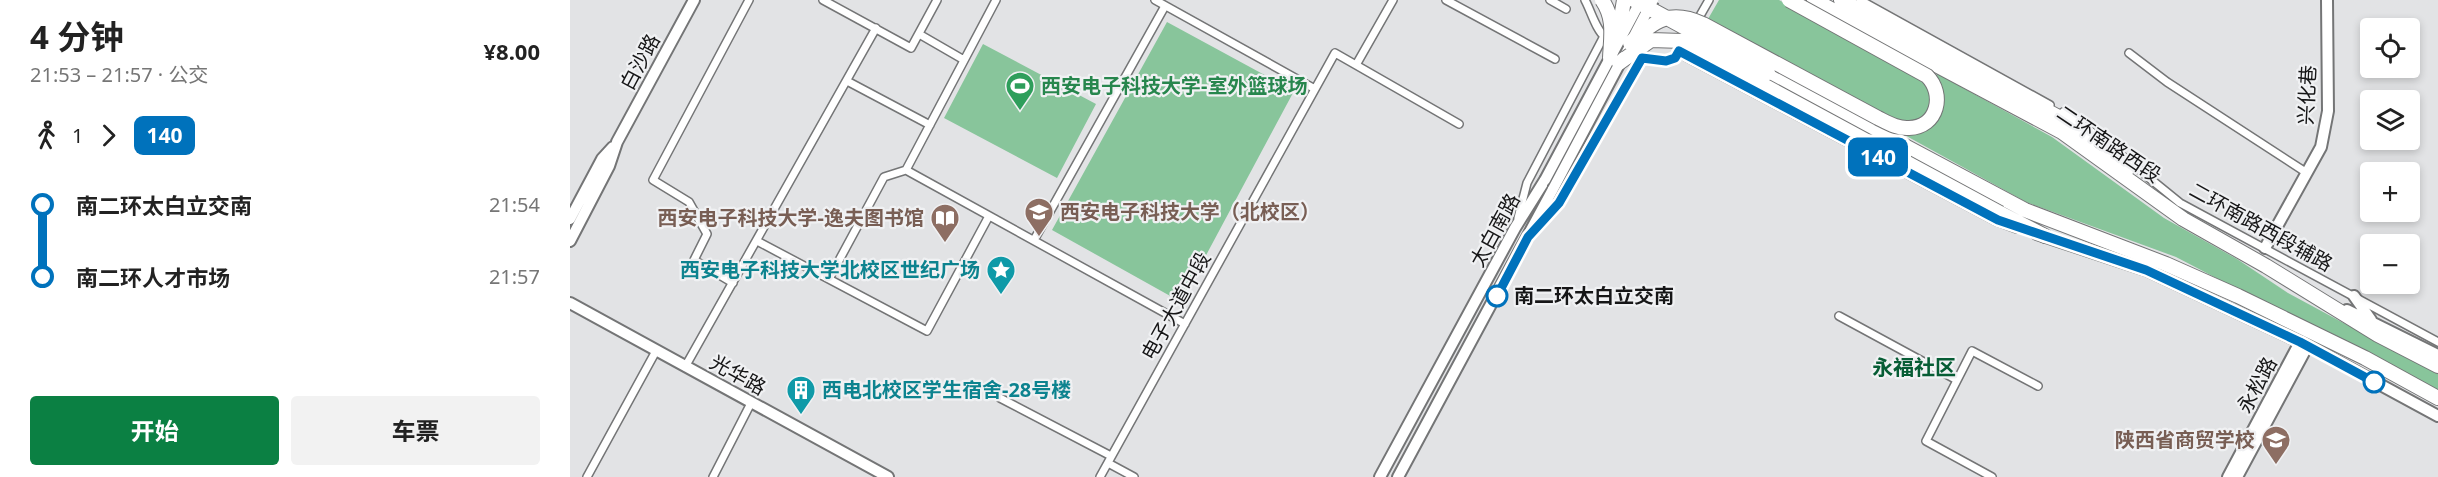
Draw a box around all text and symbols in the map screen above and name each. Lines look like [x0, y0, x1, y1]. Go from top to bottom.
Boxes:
text: 4 分钟 [30, 14, 123, 59]
map controls [2360, 18, 2420, 294]
button: locate [2360, 18, 2420, 78]
street label: 白沙路 [614, 29, 666, 95]
text: ¥8.00 [483, 36, 540, 66]
text: 21:53 – 21:57 · 公交 [30, 61, 208, 88]
street label: 兴化巷 [2291, 64, 2322, 126]
sports icon: 西安电子科技大学-室外篮球场 [1004, 70, 1036, 112]
place label: 西安电子科技大学-室外篮球场 [1041, 72, 1307, 99]
button: layers [2360, 90, 2420, 150]
street label: 二环南路西段 [2052, 99, 2167, 188]
icon: walk [30, 119, 63, 152]
icon: forward [92, 119, 125, 152]
text: 140 [146, 121, 183, 149]
text: 1 [72, 122, 83, 149]
line badge: 140 [1844, 138, 1912, 176]
text: 140 [1860, 143, 1896, 171]
button: + [2360, 162, 2420, 222]
street label: 二环南路西段辅路 [2185, 176, 2338, 277]
street label: 太白南路 [1463, 188, 1526, 271]
text: 南二环太白立交南 [76, 190, 252, 220]
text: 21:54 [489, 191, 540, 218]
school or university icon: 西安电子科技大学（北校区） [1023, 196, 1055, 238]
place label: 西安电子科技大学（北校区） [1060, 198, 1320, 225]
library icon: 西安电子科技大学-逸夫图书馆 [929, 202, 961, 244]
place label: 西安电子科技大学-逸夫图书馆 [658, 204, 924, 231]
button: − [2360, 234, 2420, 294]
street label: 电子大道中段 [1135, 247, 1216, 365]
place icon: 西安电子科技大学北校区世纪广场 [985, 254, 1017, 296]
place label: 西安电子科技大学北校区世纪广场 [680, 256, 980, 283]
text: 南二环人才市场 [76, 262, 230, 292]
text: 21:57 [489, 263, 540, 290]
place label: 南二环太白立交南 [1514, 282, 1674, 309]
marker: 南二环太白立交南 [1486, 285, 1508, 307]
street label: 光华路 [705, 348, 771, 401]
street label: 永松路 [2231, 352, 2283, 418]
district label: 永福社区 [1872, 353, 1956, 381]
unlabelled marker [2363, 371, 2385, 393]
building icon: 西电北校区学生宿舍-28号楼 [785, 374, 817, 416]
place label: 西电北校区学生宿舍-28号楼 [822, 376, 1071, 403]
button: 开始 [30, 396, 279, 465]
button: 车票 [291, 396, 540, 465]
school or university icon: 陕西省商贸学校 [2260, 424, 2292, 466]
place label: 陕西省商贸学校 [2115, 426, 2255, 453]

